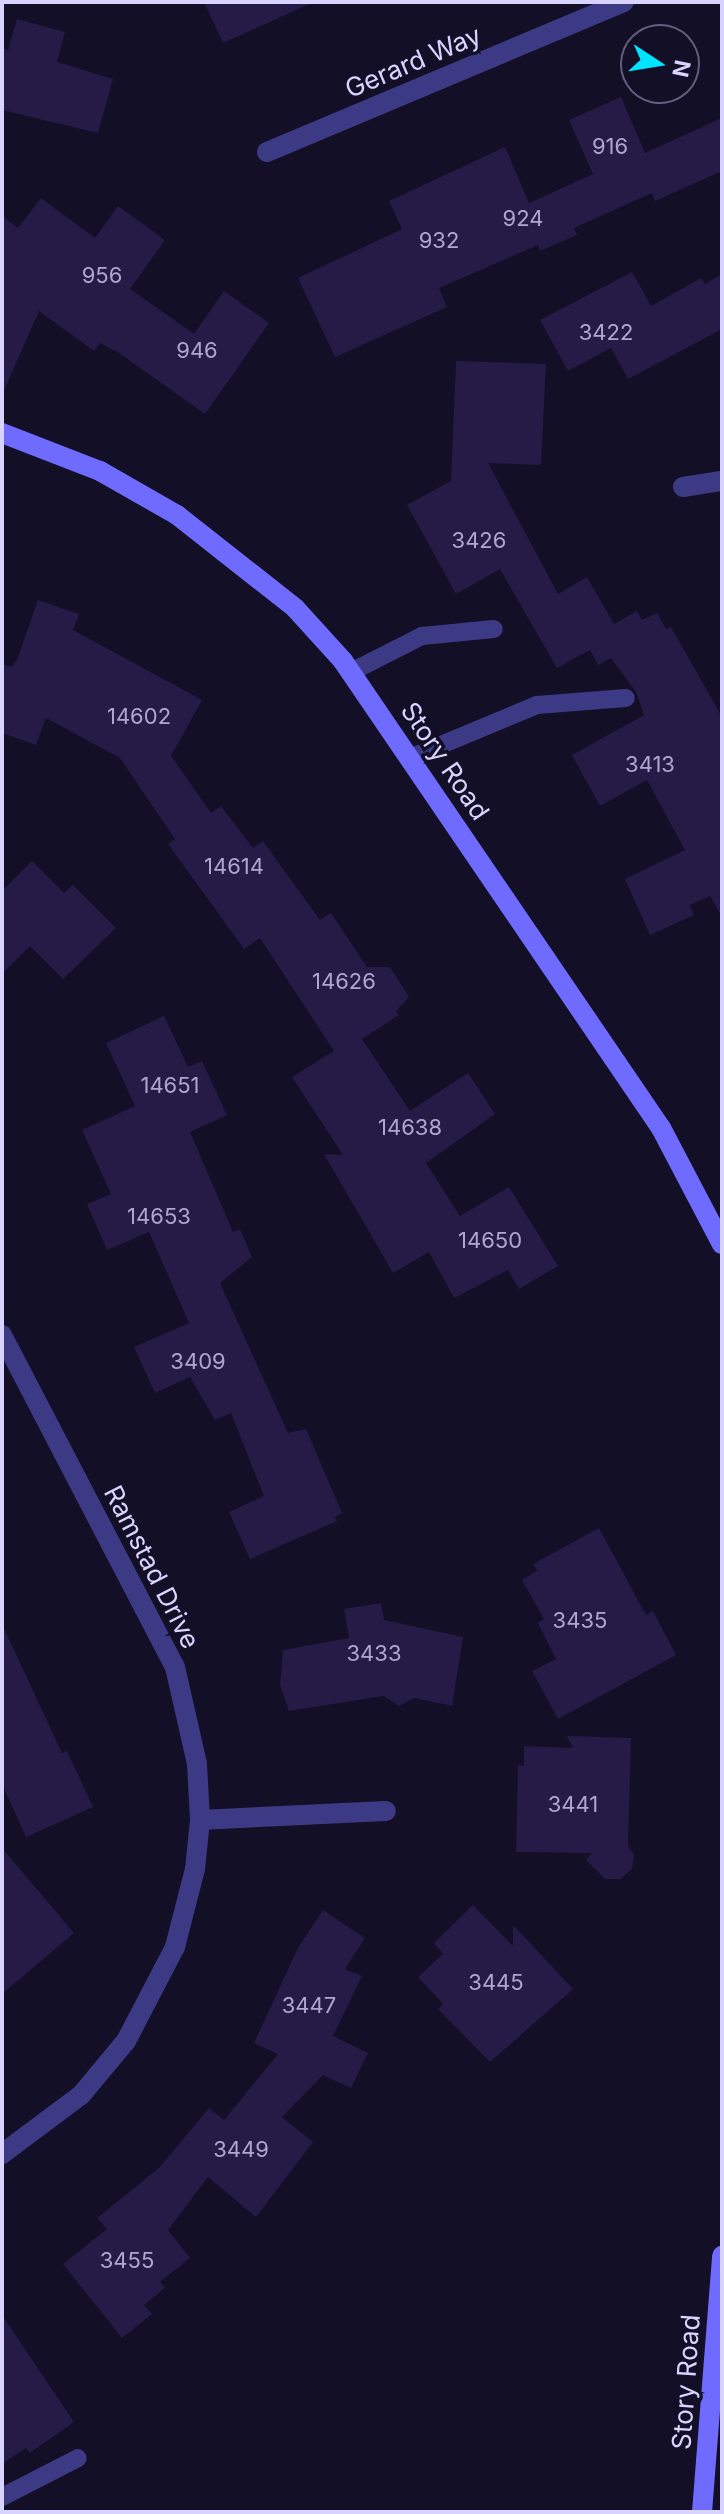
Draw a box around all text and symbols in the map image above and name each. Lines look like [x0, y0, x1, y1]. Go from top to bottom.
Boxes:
street label: Gerard Way [340, 19, 486, 105]
north arrow [620, 24, 700, 104]
text: N [667, 58, 696, 79]
house number: 916 [592, 134, 628, 160]
house number: 924 [503, 206, 543, 232]
house number: 932 [419, 228, 459, 254]
house number: 956 [82, 263, 122, 289]
house number: 3422 [579, 320, 633, 346]
house number: 946 [176, 338, 218, 364]
house number: 3426 [452, 528, 506, 554]
street label: Story Road [394, 696, 496, 826]
house number: 14602 [107, 704, 171, 730]
house number: 3413 [625, 752, 675, 778]
house number: 14614 [204, 854, 264, 880]
house number: 14626 [312, 969, 376, 995]
house number: 14651 [140, 1073, 200, 1099]
house number: 14638 [378, 1115, 442, 1141]
house number: 14653 [127, 1204, 191, 1230]
house number: 14650 [458, 1228, 522, 1254]
house number: 3409 [170, 1349, 226, 1375]
street label: Ramstad Drive [98, 1480, 206, 1654]
house number: 3435 [553, 1608, 607, 1634]
house number: 3433 [347, 1641, 401, 1667]
house number: 3441 [548, 1792, 598, 1818]
house number: 3445 [468, 1970, 524, 1996]
house number: 3447 [282, 1993, 336, 2019]
house number: 3449 [213, 2137, 269, 2163]
house number: 3455 [100, 2248, 154, 2274]
street label: Story Road [666, 2313, 706, 2451]

